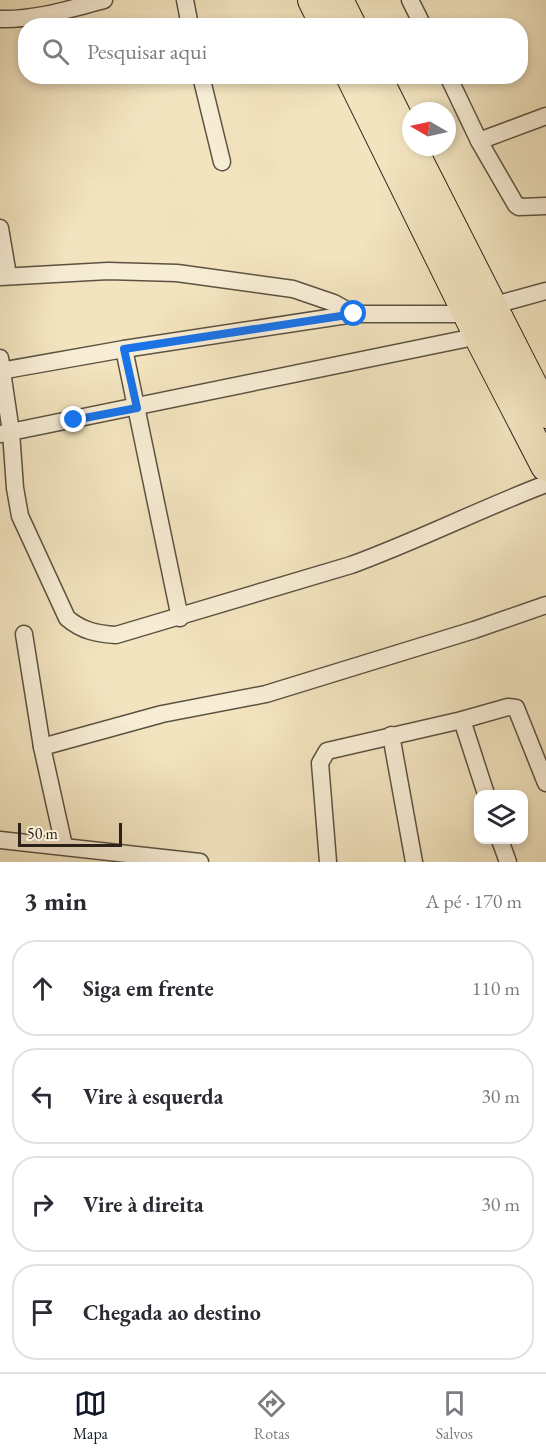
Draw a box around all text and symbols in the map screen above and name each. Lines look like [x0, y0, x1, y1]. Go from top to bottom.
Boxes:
search box [18, 18, 528, 84]
icon: search [39, 35, 72, 68]
text: Pesquisar aqui [87, 37, 207, 66]
north arrow [402, 102, 456, 156]
route start [340, 300, 366, 326]
route end [60, 406, 86, 432]
map controls [474, 790, 528, 844]
button: layers [474, 790, 528, 844]
scale bar [18, 820, 122, 848]
text: 50 m [27, 823, 58, 844]
text: 3 min [24, 884, 87, 918]
text: A pé · 170 m [426, 888, 522, 914]
icon: ahead [26, 972, 59, 1005]
text: Siga em frente [83, 974, 214, 1003]
text: 110 m [472, 975, 520, 1001]
icon: left [26, 1080, 59, 1113]
text: Vire à esquerda [83, 1082, 223, 1111]
text: 30 m [481, 1083, 520, 1109]
icon: right [26, 1188, 59, 1221]
text: Vire à direita [83, 1190, 204, 1219]
text: 30 m [481, 1191, 520, 1217]
icon: arrive [26, 1296, 59, 1329]
text: Chegada ao destino [83, 1298, 261, 1327]
tab: Mapa [73, 1387, 108, 1444]
tab: Rotas [254, 1387, 290, 1444]
tab: Salvos [436, 1387, 473, 1444]

